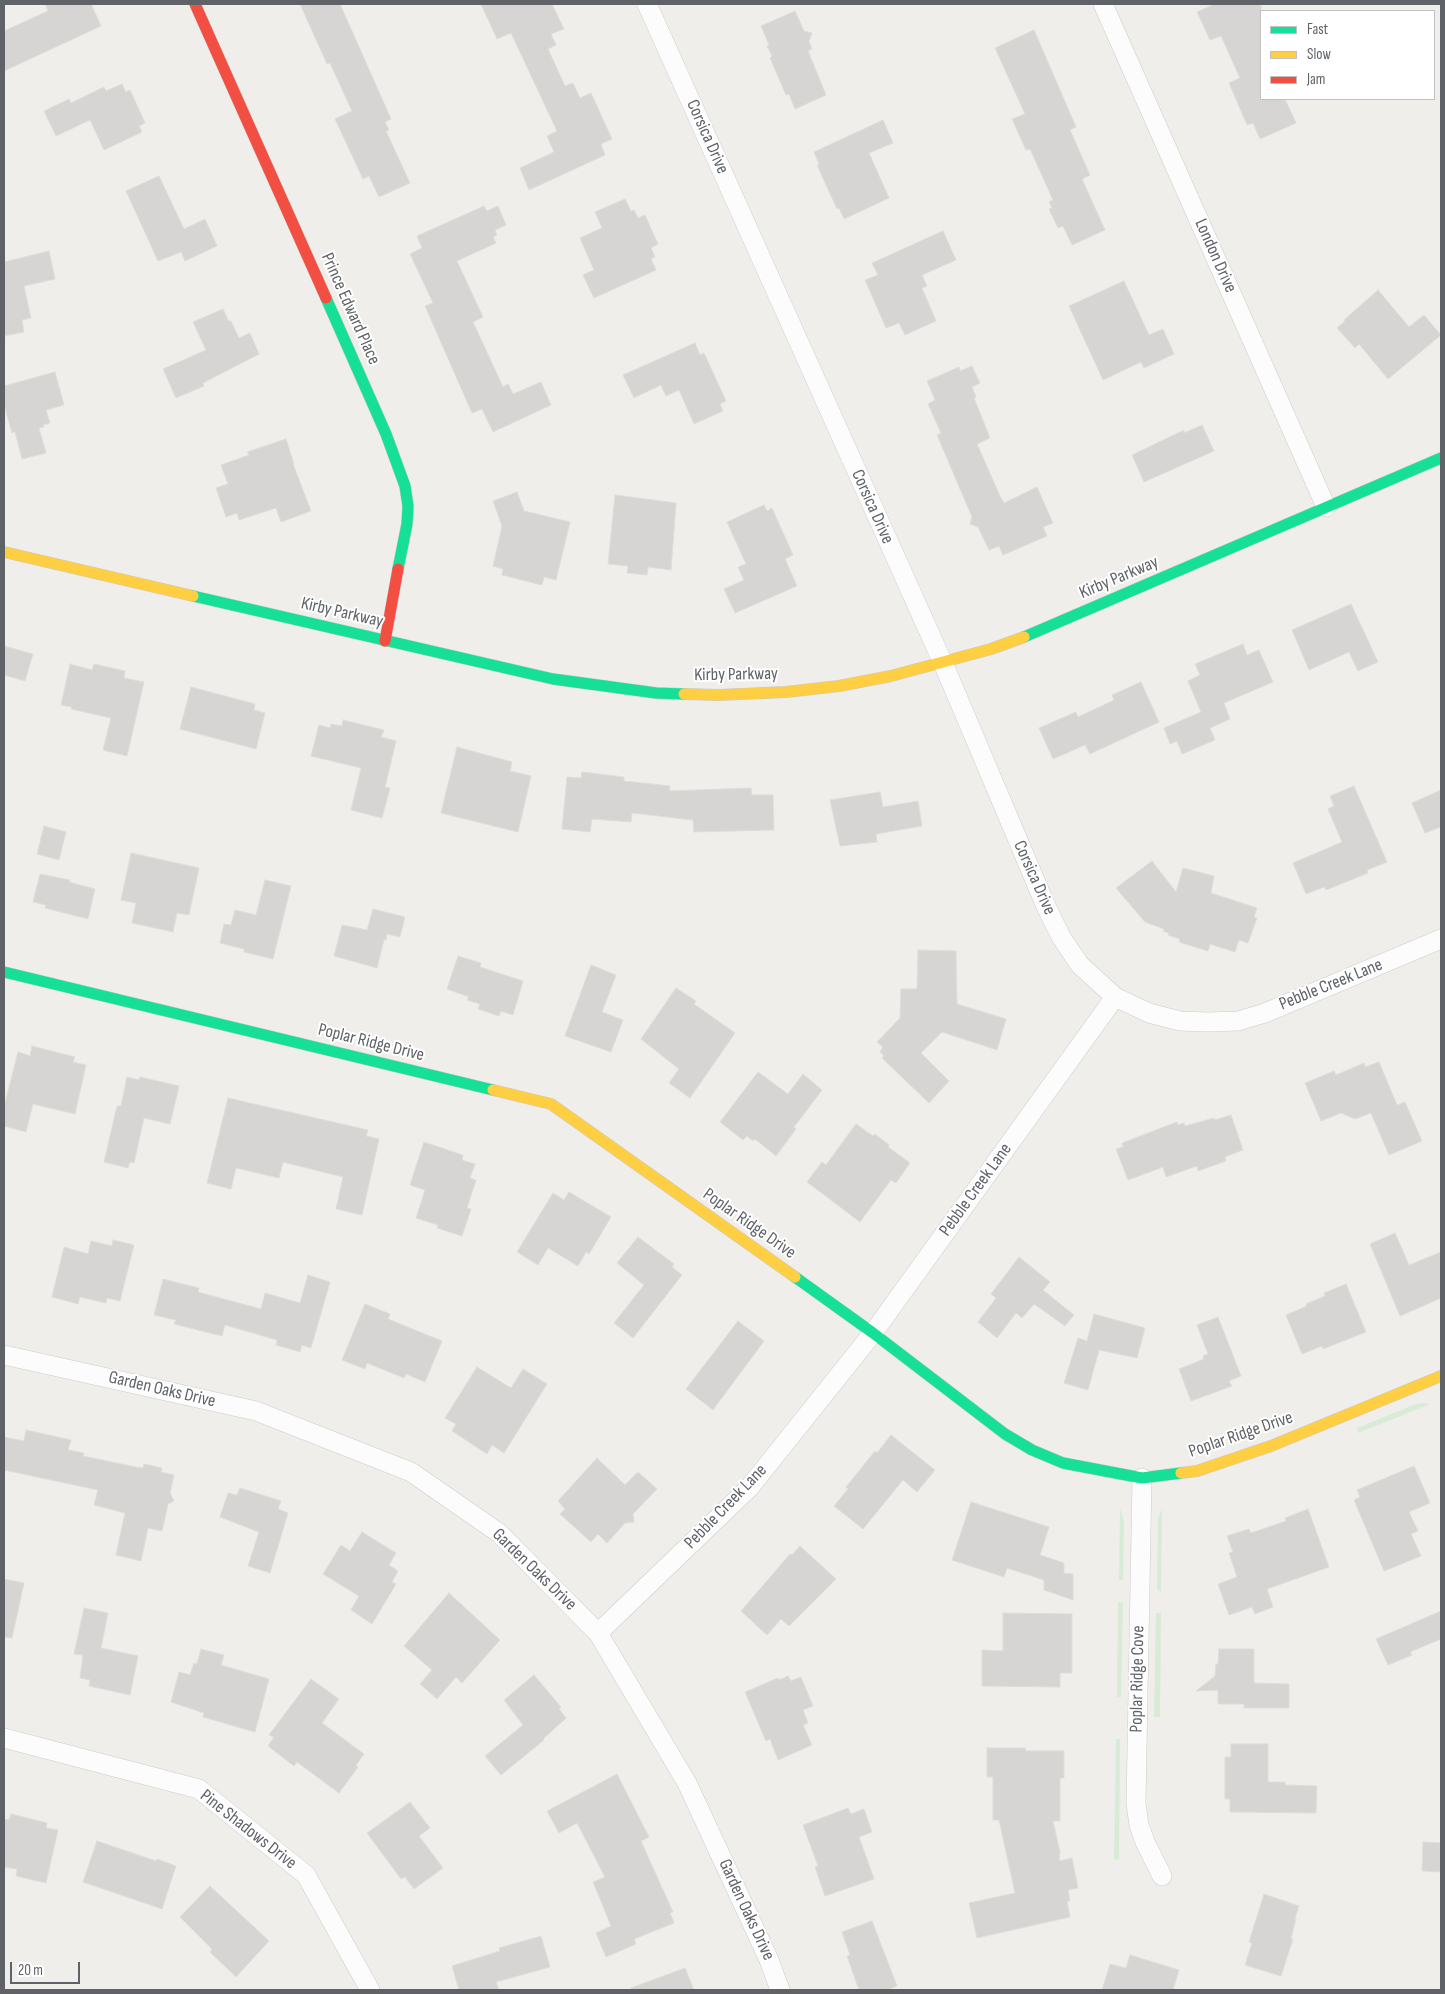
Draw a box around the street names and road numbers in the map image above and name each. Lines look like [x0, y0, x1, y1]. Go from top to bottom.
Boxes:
street label: Corsica Drive [681, 97, 733, 177]
street label: London Drive [1189, 216, 1241, 296]
street label: Prince Edward Place [316, 250, 384, 368]
street label: Corsica Drive [846, 467, 898, 547]
street label: Kirby Parkway [1076, 552, 1162, 604]
street label: Kirby Parkway [299, 593, 385, 633]
street label: Kirby Parkway [694, 663, 778, 687]
street label: Corsica Drive [1008, 838, 1060, 918]
street label: Pebble Creek Lane [1276, 954, 1386, 1016]
street label: Poplar Ridge Drive [316, 1019, 426, 1067]
street label: Pebble Creek Lane [935, 1139, 1017, 1241]
street label: Poplar Ridge Drive [698, 1184, 800, 1264]
street label: Garden Oaks Drive [106, 1367, 218, 1413]
street label: Poplar Ridge Drive [1186, 1407, 1296, 1463]
street label: Pebble Creek Lane [680, 1460, 772, 1554]
street label: Garden Oaks Drive [487, 1524, 581, 1616]
street label: Poplar Ridge Cove [1126, 1625, 1150, 1733]
street label: Pine Shadows Drive [195, 1786, 301, 1874]
street label: Garden Oaks Drive [713, 1856, 779, 1964]

